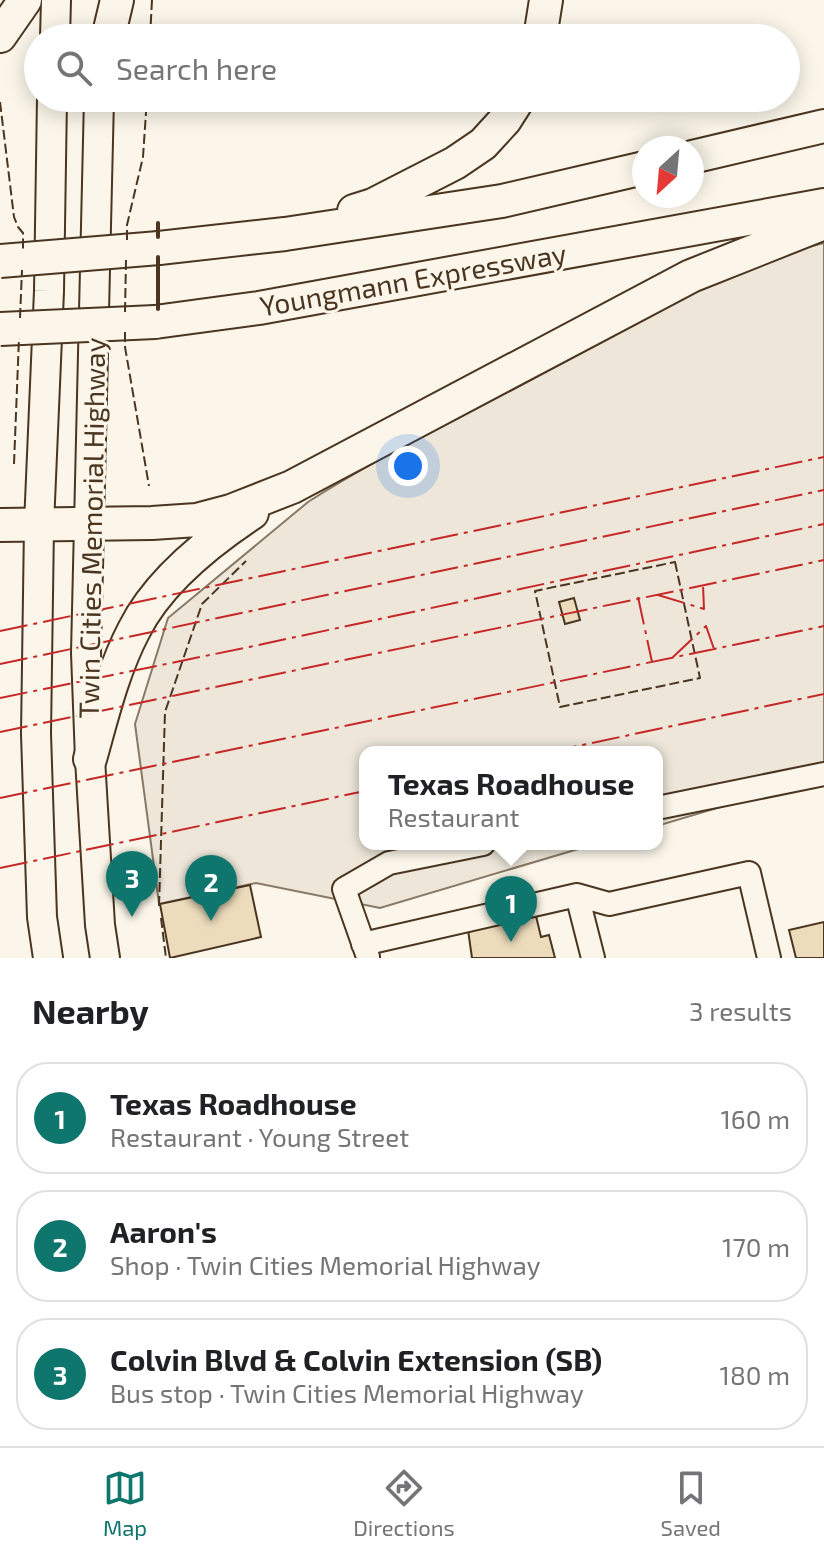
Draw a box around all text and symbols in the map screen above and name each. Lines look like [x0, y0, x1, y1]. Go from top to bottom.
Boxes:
search box [24, 24, 800, 112]
icon: search [52, 46, 96, 90]
text: Search here [116, 50, 277, 86]
north arrow [632, 136, 704, 208]
street label: Youngmann Expressway [257, 235, 569, 323]
street label: Twin Cities Memorial Highway [71, 337, 111, 719]
your location [388, 446, 428, 486]
popup [359, 746, 663, 850]
text: Texas Roadhouse [388, 765, 634, 801]
text: Restaurant [388, 801, 519, 832]
pin: 3 [106, 851, 158, 917]
pin: 2 [185, 855, 237, 921]
pin: 1 [485, 876, 537, 942]
text: Nearby [32, 990, 149, 1031]
text: 3 results [689, 995, 792, 1026]
text: Texas Roadhouse [110, 1085, 357, 1121]
text: 1 [54, 1103, 66, 1134]
text: 160 m [721, 1103, 790, 1134]
text: Restaurant · Young Street [110, 1121, 409, 1152]
text: Aaron's [110, 1213, 217, 1249]
text: 2 [52, 1231, 68, 1262]
text: 170 m [722, 1231, 790, 1262]
text: Shop · Twin Cities Memorial Highway [110, 1249, 540, 1280]
text: Colvin Blvd & Colvin Extension (SB) [110, 1341, 602, 1377]
text: 3 [53, 1359, 67, 1390]
text: 180 m [720, 1359, 790, 1390]
text: Bus stop · Twin Cities Memorial Highway [110, 1377, 584, 1408]
tab: Map [103, 1466, 147, 1540]
tab: Directions [353, 1466, 455, 1540]
tab: Saved [661, 1466, 721, 1540]

